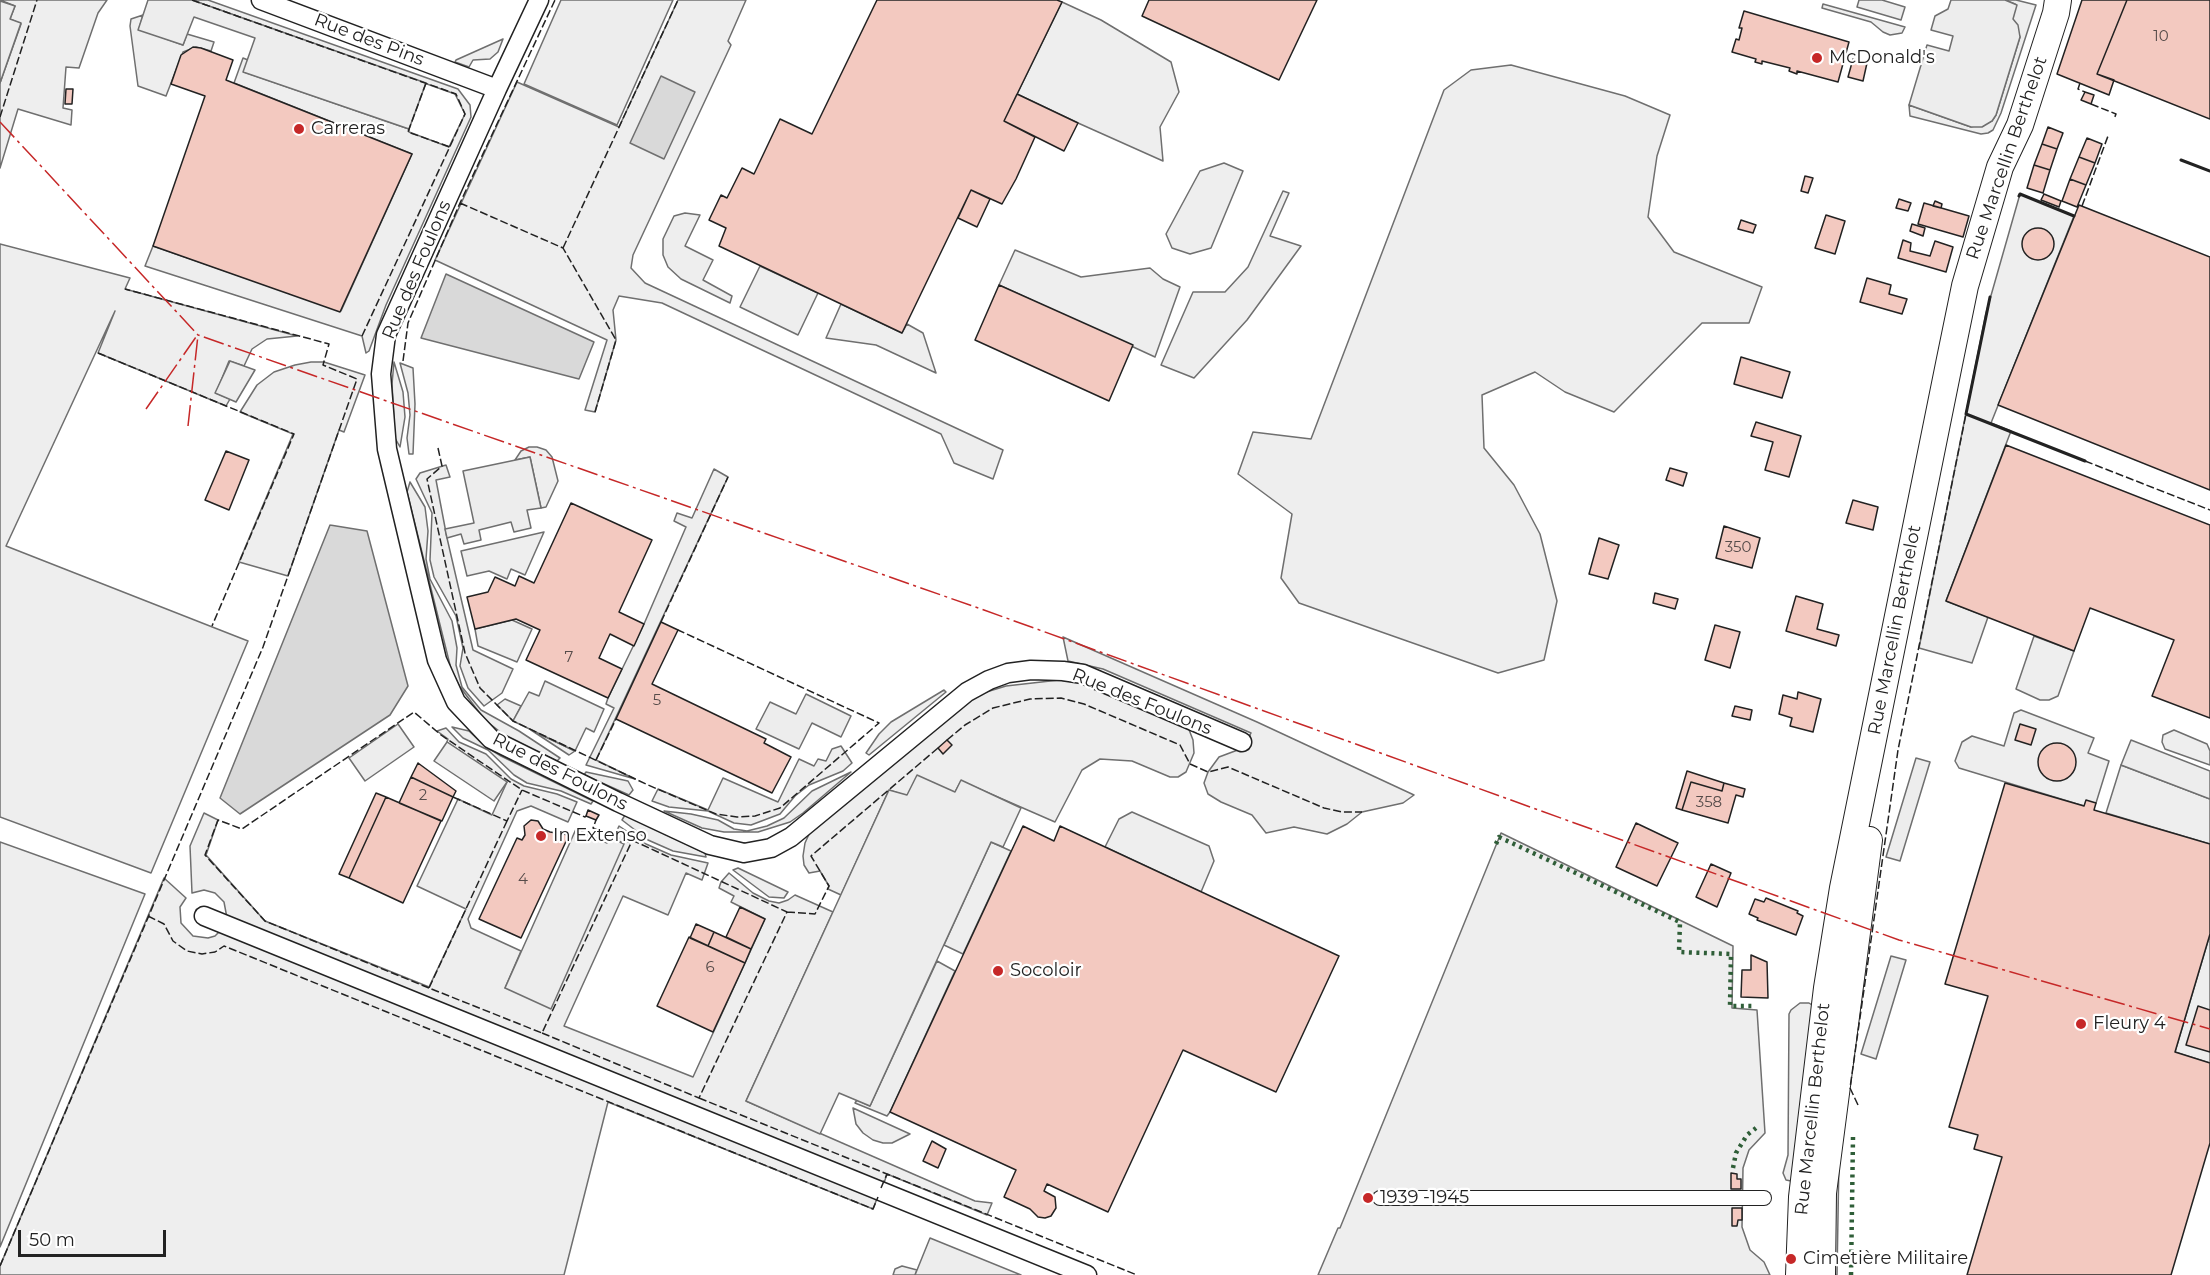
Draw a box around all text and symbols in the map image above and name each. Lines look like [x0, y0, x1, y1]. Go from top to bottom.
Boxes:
street label: Rue des Pins [311, 9, 427, 71]
house number: 10 [2153, 28, 2169, 46]
place label: McDonald's [1829, 47, 1935, 69]
marker: McDonald's [1810, 51, 1824, 65]
street label: Rue Marcellin Berthelot [1962, 54, 2052, 262]
place label: Carreras [311, 118, 385, 140]
marker: Carreras [292, 122, 306, 136]
street label: Rue des Foulons [378, 197, 456, 343]
street label: Rue Marcellin Berthelot [1864, 523, 1926, 737]
house number: 350 [1725, 539, 1751, 557]
house number: 7 [565, 649, 573, 667]
street label: Rue des Foulons [1069, 664, 1215, 740]
house number: 5 [653, 692, 661, 710]
street label: Rue des Foulons [489, 729, 631, 815]
house number: 2 [419, 787, 427, 805]
house number: 358 [1696, 794, 1722, 812]
place label: In Extenso [553, 825, 647, 847]
marker: In Extenso [534, 829, 548, 843]
house number: 4 [518, 871, 528, 889]
house number: 6 [705, 959, 715, 977]
place label: Socoloir [1010, 960, 1082, 982]
marker: Socoloir [991, 964, 1005, 978]
street label: Rue Marcellin Berthelot [1791, 1002, 1835, 1216]
place label: Fleury 4 [2093, 1013, 2166, 1035]
marker: Fleury 4 [2074, 1017, 2088, 1031]
place label: 1939 -1945 [1380, 1187, 1469, 1209]
marker: 1939 -1945 [1361, 1191, 1375, 1205]
scale bar [21, 1218, 170, 1256]
text: 50 m [29, 1229, 75, 1251]
place label: Cimetière Militaire [1803, 1248, 1968, 1270]
marker: Cimetière Militaire [1784, 1252, 1798, 1266]

